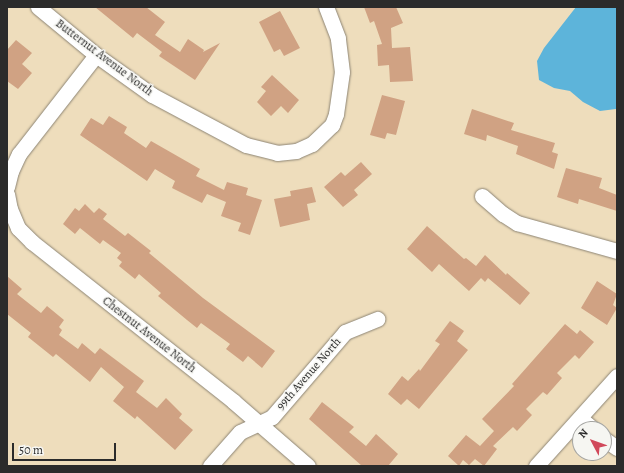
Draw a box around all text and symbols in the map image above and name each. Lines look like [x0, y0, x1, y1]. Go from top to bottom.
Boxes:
street label: Butternut Avenue North [52, 17, 156, 99]
street label: Chestnut Avenue North [99, 294, 199, 376]
street label: 99th Avenue North [274, 335, 344, 413]
north arrow [572, 421, 612, 461]
text: N [575, 426, 592, 441]
scale bar [14, 435, 118, 461]
text: 50 m [19, 442, 43, 458]

